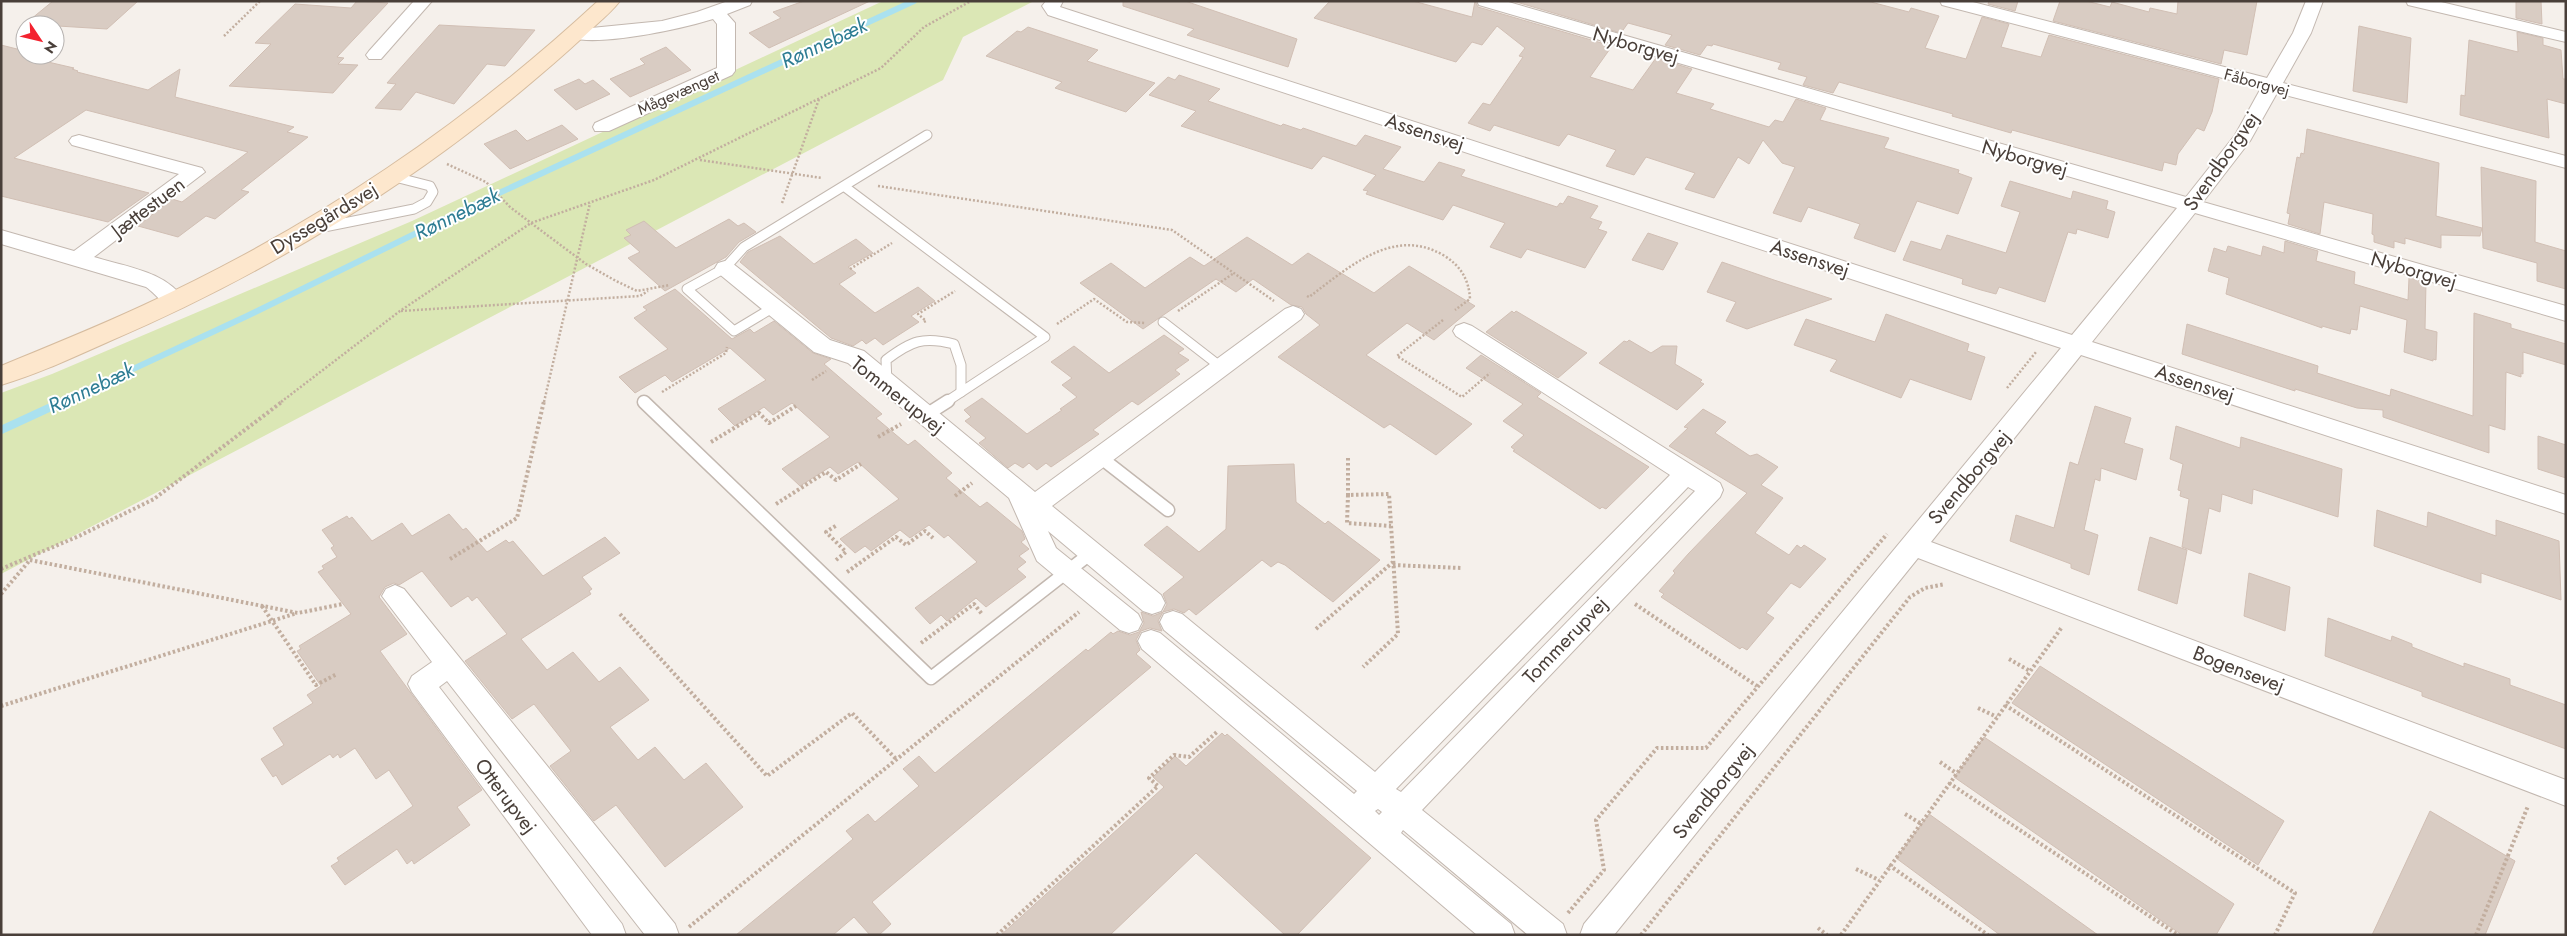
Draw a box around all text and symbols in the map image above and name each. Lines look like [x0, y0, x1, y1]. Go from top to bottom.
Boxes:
water label: Rønnebæk [776, 10, 873, 76]
north arrow [15, 15, 65, 65]
street label: Nyborgvej [1589, 19, 1682, 72]
text: N [39, 37, 62, 58]
street label: Fåborgvej [2222, 63, 2292, 102]
street label: Mågevænget [633, 64, 723, 121]
street label: Assensvej [1381, 106, 1468, 159]
street label: Svendborgvej [2176, 106, 2266, 217]
street label: Nyborgvej [1978, 132, 2071, 185]
street label: Jættestuen [103, 170, 191, 246]
street label: Dyssegårdsvej [265, 175, 383, 262]
water label: Rønnebæk [409, 180, 506, 248]
street label: Assensvej [1766, 232, 1853, 285]
street label: Nyborgvej [2367, 244, 2460, 297]
street label: Tommerupvej [845, 349, 951, 441]
water label: Rønnebæk [43, 355, 140, 421]
street label: Assensvej [2151, 357, 2238, 410]
street label: Svendborgvej [1921, 424, 2018, 531]
street label: Tommerupvej [1516, 590, 1615, 691]
street label: Bogensevej [2189, 639, 2289, 700]
street label: Svendborgvej [1666, 737, 1761, 845]
street label: Otterupvej [468, 752, 544, 840]

